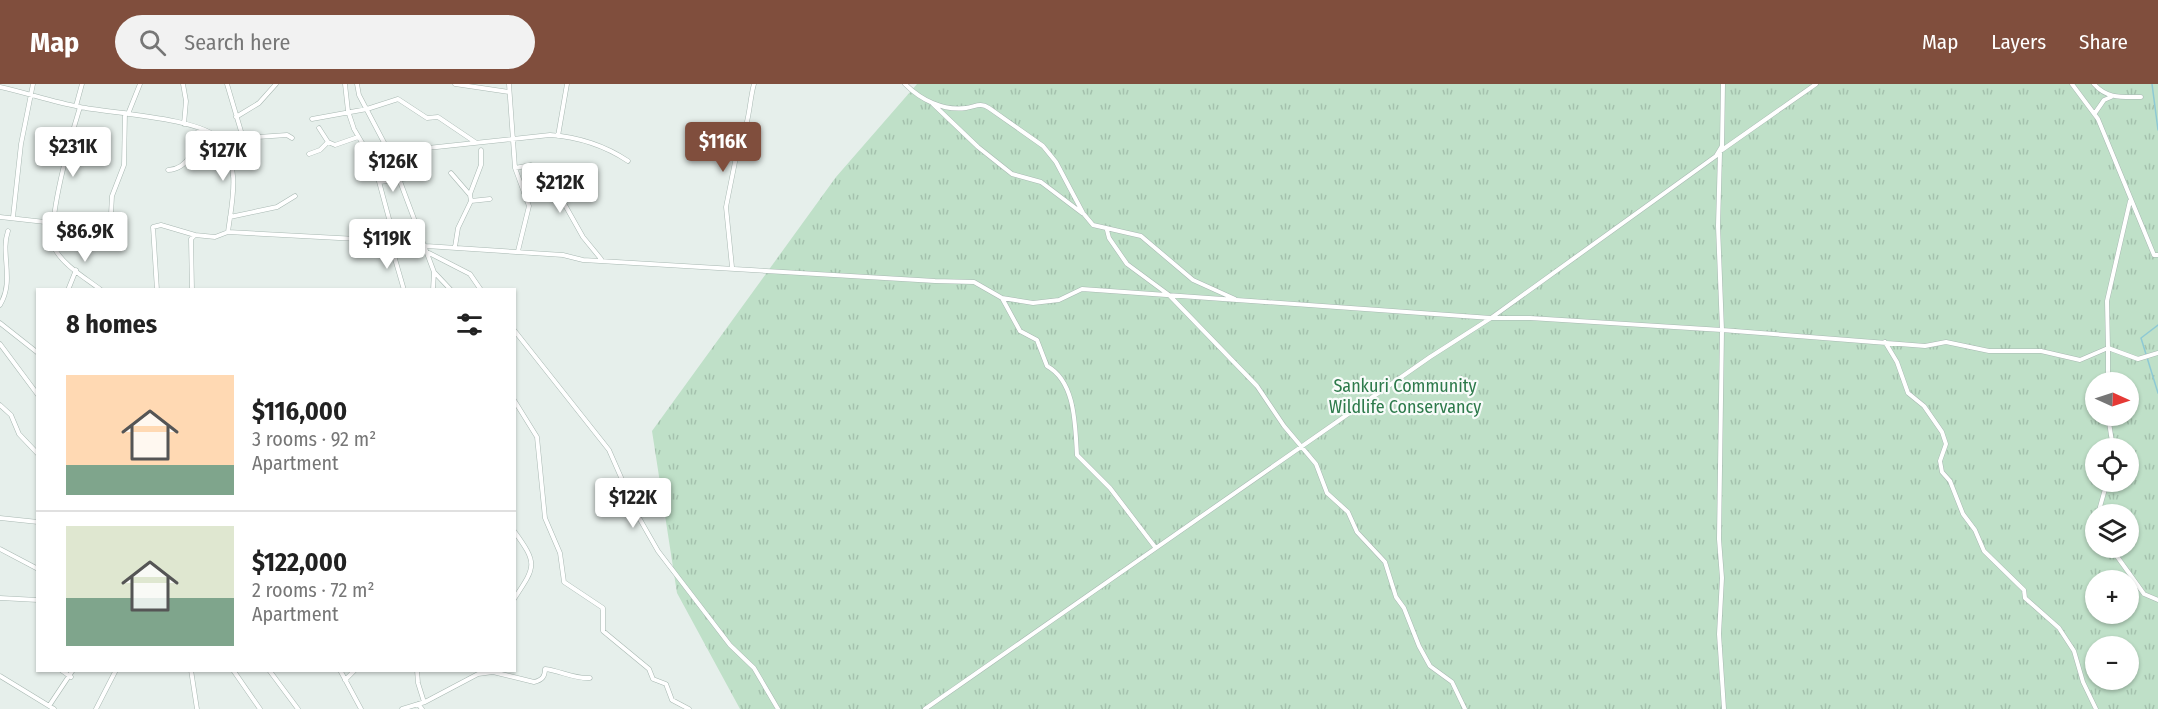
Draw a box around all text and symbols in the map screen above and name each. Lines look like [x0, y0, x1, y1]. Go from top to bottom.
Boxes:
search box [115, 15, 535, 69]
text: Map [30, 26, 79, 59]
icon: search [136, 26, 169, 59]
text: Search here [184, 29, 290, 56]
text: Map [1922, 29, 1958, 55]
text: Layers [1991, 29, 2046, 55]
text: Share [2079, 29, 2128, 55]
pin: $116K [681, 122, 765, 173]
pin: $231K [31, 127, 115, 178]
text: $116K [699, 129, 747, 153]
pin: $127K [181, 131, 265, 182]
text: $231K [49, 134, 97, 158]
text: $127K [200, 138, 247, 162]
pin: $126K [351, 142, 435, 193]
text: $126K [368, 149, 418, 173]
pin: $212K [518, 163, 602, 214]
text: $212K [536, 170, 584, 194]
pin: $86.9K [36, 212, 134, 263]
text: $86.9K [56, 219, 114, 243]
pin: $119K [345, 219, 429, 270]
text: $119K [363, 226, 411, 250]
icon: filters [453, 308, 486, 341]
text: 8 homes [66, 309, 157, 340]
north arrow [2085, 372, 2139, 426]
map controls [2085, 372, 2139, 690]
park label: Sankuri Community Wildlife Conservancy [1329, 375, 1481, 418]
text: $116,000 [252, 396, 347, 427]
icon: home [114, 399, 186, 471]
text: 3 rooms · 92 m² [252, 427, 376, 451]
button: locate [2085, 438, 2139, 492]
text: Apartment [252, 451, 339, 475]
pin: $122K [591, 478, 675, 529]
text: $122K [609, 485, 657, 509]
button: layers [2085, 504, 2139, 558]
text: $122,000 [252, 547, 347, 578]
icon: home [114, 550, 186, 622]
button: + [2085, 570, 2139, 624]
text: 2 rooms · 72 m² [252, 578, 374, 602]
text: Apartment [252, 602, 339, 626]
button: − [2085, 636, 2139, 690]

